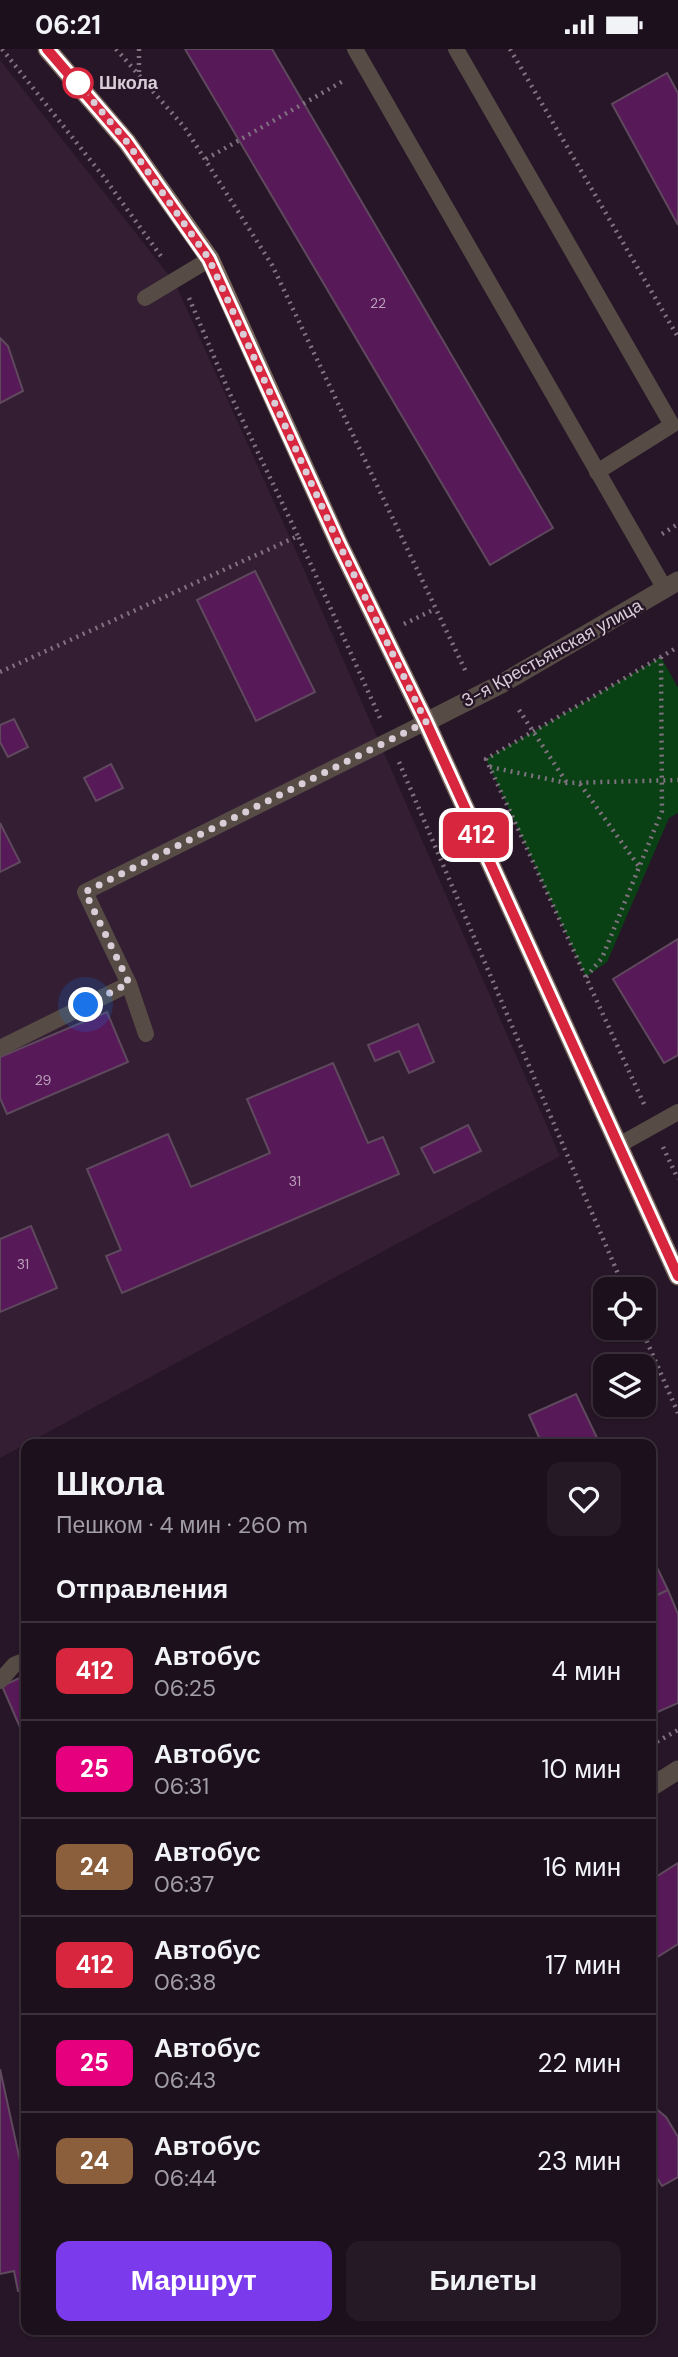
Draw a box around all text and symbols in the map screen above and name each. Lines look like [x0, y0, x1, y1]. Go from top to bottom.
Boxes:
text: 06:21 [35, 8, 101, 42]
marker: Школа [63, 68, 93, 98]
place label: Школа [99, 71, 159, 95]
house number: 22 [370, 294, 386, 312]
street label: 3-я Крестьянская улица [457, 593, 647, 713]
line badge: 412 [436, 812, 516, 858]
text: 412 [457, 819, 495, 850]
your location [68, 987, 103, 1022]
house number: 29 [35, 1071, 52, 1089]
house number: 31 [289, 1172, 301, 1190]
house number: 31 [17, 1255, 29, 1273]
map controls [593, 1277, 656, 1417]
button: locate [593, 1277, 656, 1340]
button: layers [593, 1354, 656, 1417]
text: Школа [56, 1462, 164, 1505]
button: heart [547, 1462, 621, 1536]
text: Пешком · 4 мин · 260 m [56, 1510, 308, 1540]
text: Отправления [56, 1572, 228, 1606]
text: Автобус [154, 1639, 261, 1673]
text: 4 мин [552, 1654, 621, 1688]
text: 412 [75, 1655, 114, 1686]
text: 06:25 [154, 1673, 216, 1703]
text: Автобус [154, 1737, 261, 1771]
text: 10 мин [541, 1752, 621, 1786]
text: 25 [80, 1753, 109, 1784]
text: 06:31 [154, 1771, 209, 1801]
text: Автобус [154, 1835, 261, 1869]
text: 16 мин [543, 1850, 621, 1884]
text: 24 [80, 1851, 109, 1882]
text: 06:37 [154, 1869, 214, 1899]
text: Автобус [154, 1933, 261, 1967]
text: 17 мин [545, 1948, 621, 1982]
text: 412 [75, 1949, 114, 1980]
text: 06:38 [154, 1967, 216, 1997]
text: Автобус [154, 2031, 261, 2065]
text: 22 мин [537, 2046, 621, 2080]
text: 25 [80, 2047, 109, 2078]
text: 06:43 [154, 2065, 216, 2095]
text: Автобус [154, 2129, 261, 2163]
text: 23 мин [537, 2144, 621, 2178]
text: 24 [80, 2145, 109, 2176]
text: 06:44 [154, 2163, 217, 2193]
button: Маршрут [56, 2241, 332, 2321]
button: Билеты [346, 2241, 621, 2321]

